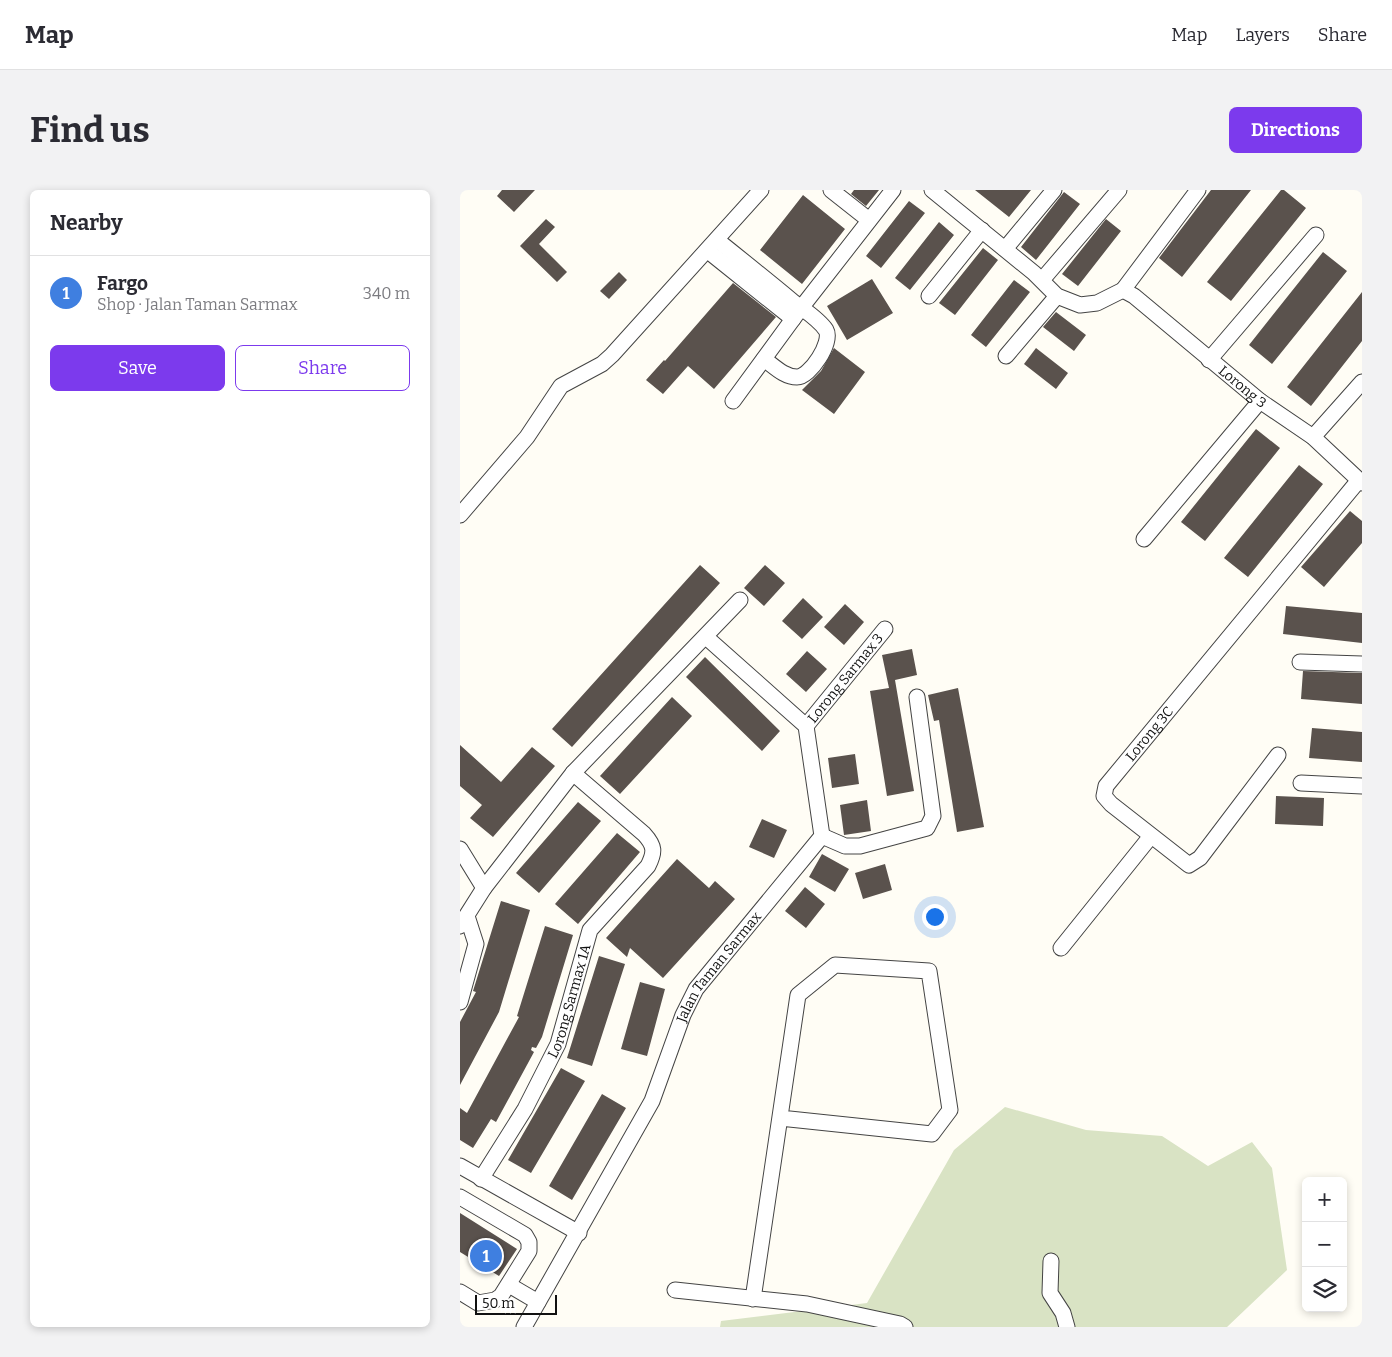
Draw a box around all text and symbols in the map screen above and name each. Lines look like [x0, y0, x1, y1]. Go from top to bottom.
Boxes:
text: Map [25, 21, 74, 49]
text: Map [1171, 24, 1207, 46]
text: Layers [1235, 24, 1290, 46]
text: Share [1318, 24, 1367, 46]
button: Directions [1229, 107, 1362, 153]
text: Find us [30, 109, 150, 151]
text: Nearby [50, 210, 123, 236]
text: Fargo [97, 272, 148, 295]
text: 1 [63, 284, 69, 303]
text: 340 m [363, 284, 410, 303]
text: Shop · Jalan Taman Sarmax [97, 295, 298, 314]
button: Save [50, 345, 225, 391]
button: Share [235, 345, 410, 391]
street label: Lorong 3 [1215, 362, 1269, 412]
street label: Lorong Sarmax 3 [804, 630, 887, 726]
street label: Lorong 3C [1122, 703, 1177, 765]
your location [922, 904, 948, 930]
street label: Jalan Taman Sarmax [673, 908, 765, 1026]
street label: Lorong Sarmax 1A [544, 942, 595, 1061]
map controls [1302, 1177, 1347, 1312]
button: + [1302, 1177, 1347, 1222]
button: − [1302, 1222, 1347, 1267]
pin: 1 [470, 1237, 502, 1275]
button: layers [1302, 1267, 1347, 1312]
scale bar [475, 1292, 558, 1315]
text: 50 m [482, 1295, 515, 1312]

